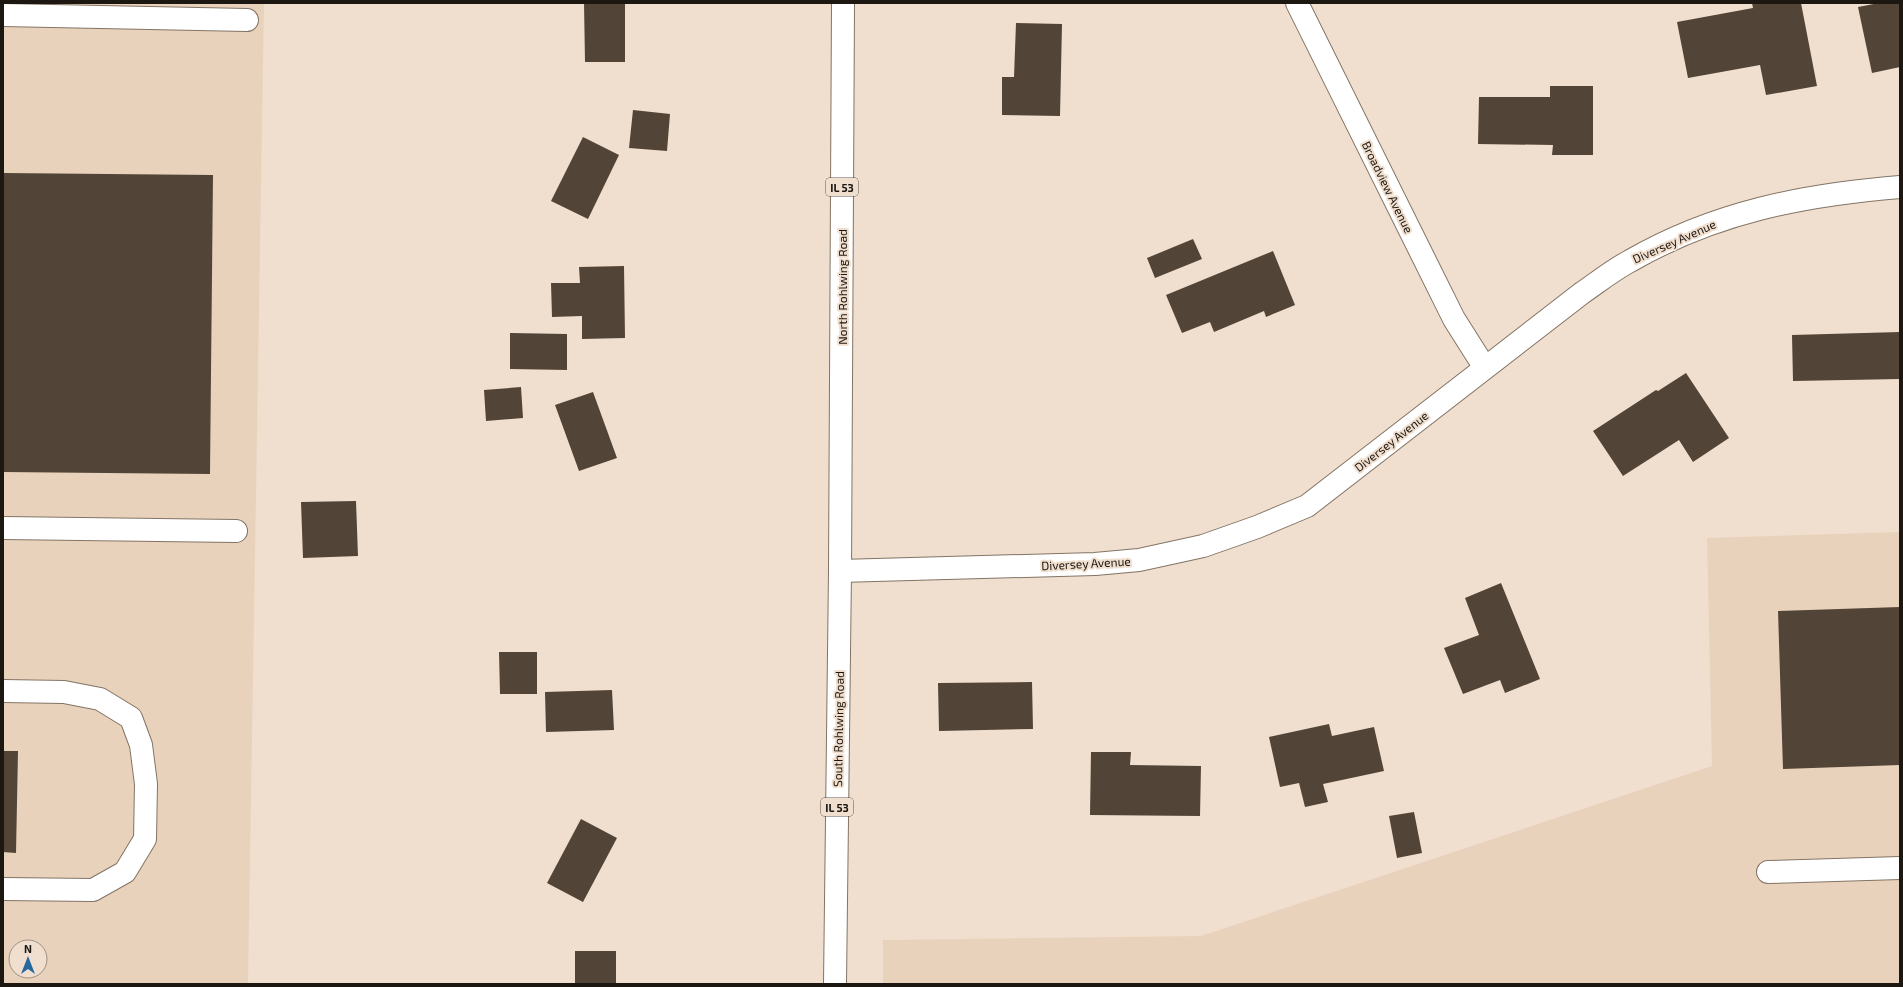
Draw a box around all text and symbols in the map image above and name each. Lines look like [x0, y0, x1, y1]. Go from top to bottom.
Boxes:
street label: Broadview Avenue [1360, 139, 1416, 235]
road number: IL 53 [826, 178, 858, 196]
street label: Diversey Avenue [1630, 216, 1718, 266]
street label: North Rohlwing Road [835, 229, 849, 345]
street label: Diversey Avenue [1351, 408, 1431, 474]
street label: Diversey Avenue [1041, 554, 1131, 572]
street label: South Rohlwing Road [830, 671, 846, 787]
road number: IL 53 [821, 798, 853, 816]
north arrow [8, 939, 48, 979]
text: N [24, 942, 32, 955]

